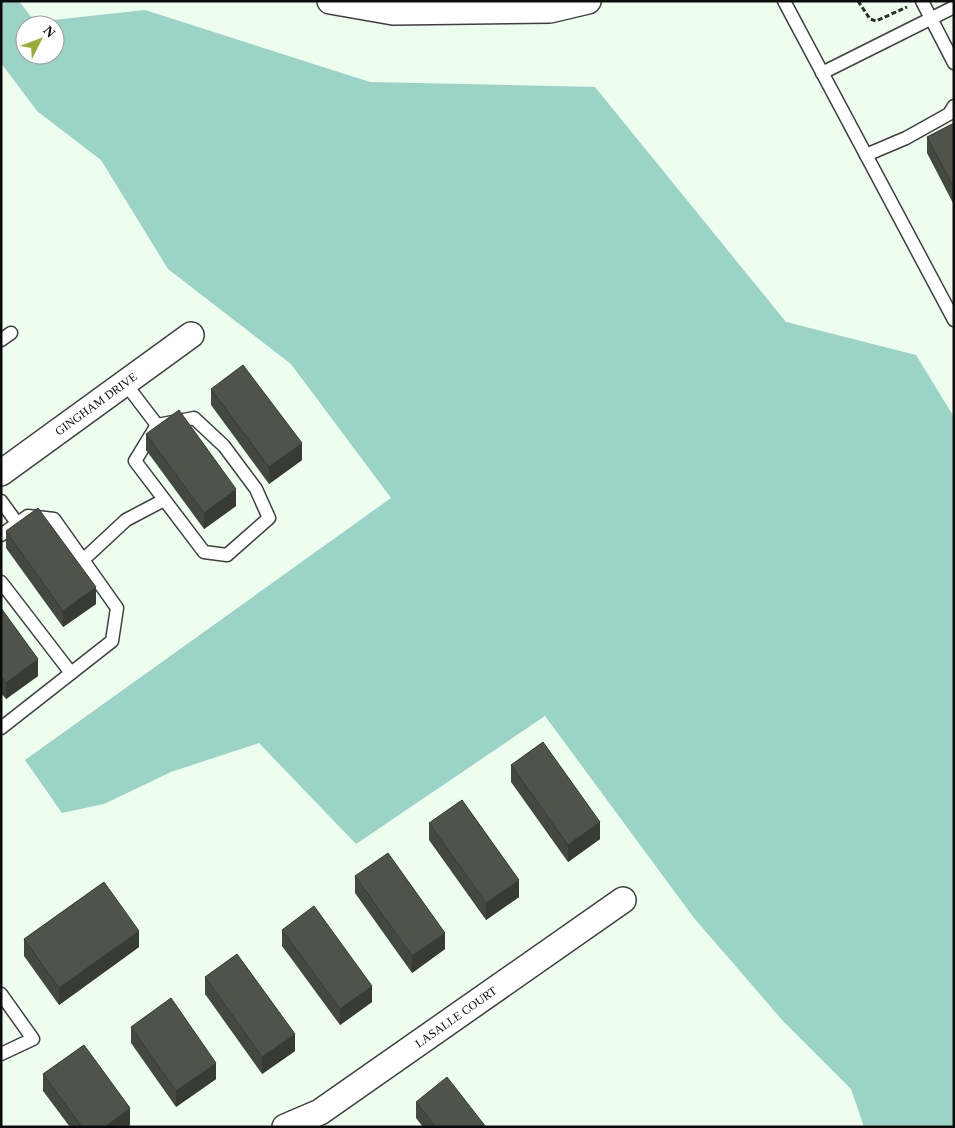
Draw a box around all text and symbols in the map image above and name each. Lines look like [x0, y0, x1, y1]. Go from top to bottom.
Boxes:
north arrow [15, 15, 65, 65]
text: N [40, 23, 58, 40]
street label: GINGHAM DRIVE [52, 370, 140, 438]
street label: LASALLE COURT [413, 983, 500, 1050]

